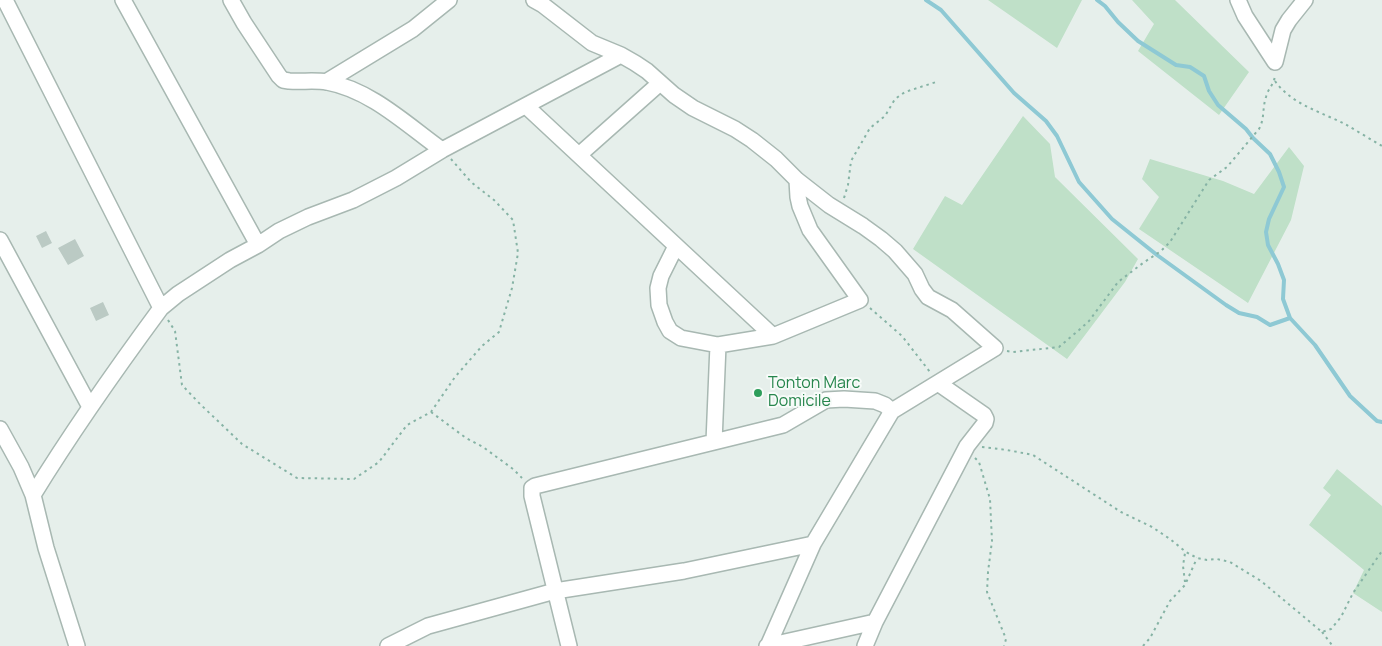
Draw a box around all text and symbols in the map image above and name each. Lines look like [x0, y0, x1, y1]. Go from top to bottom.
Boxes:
place label: Tonton Marc Domicile [768, 374, 860, 412]
marker: Tonton Marc Domicile [752, 387, 764, 399]

